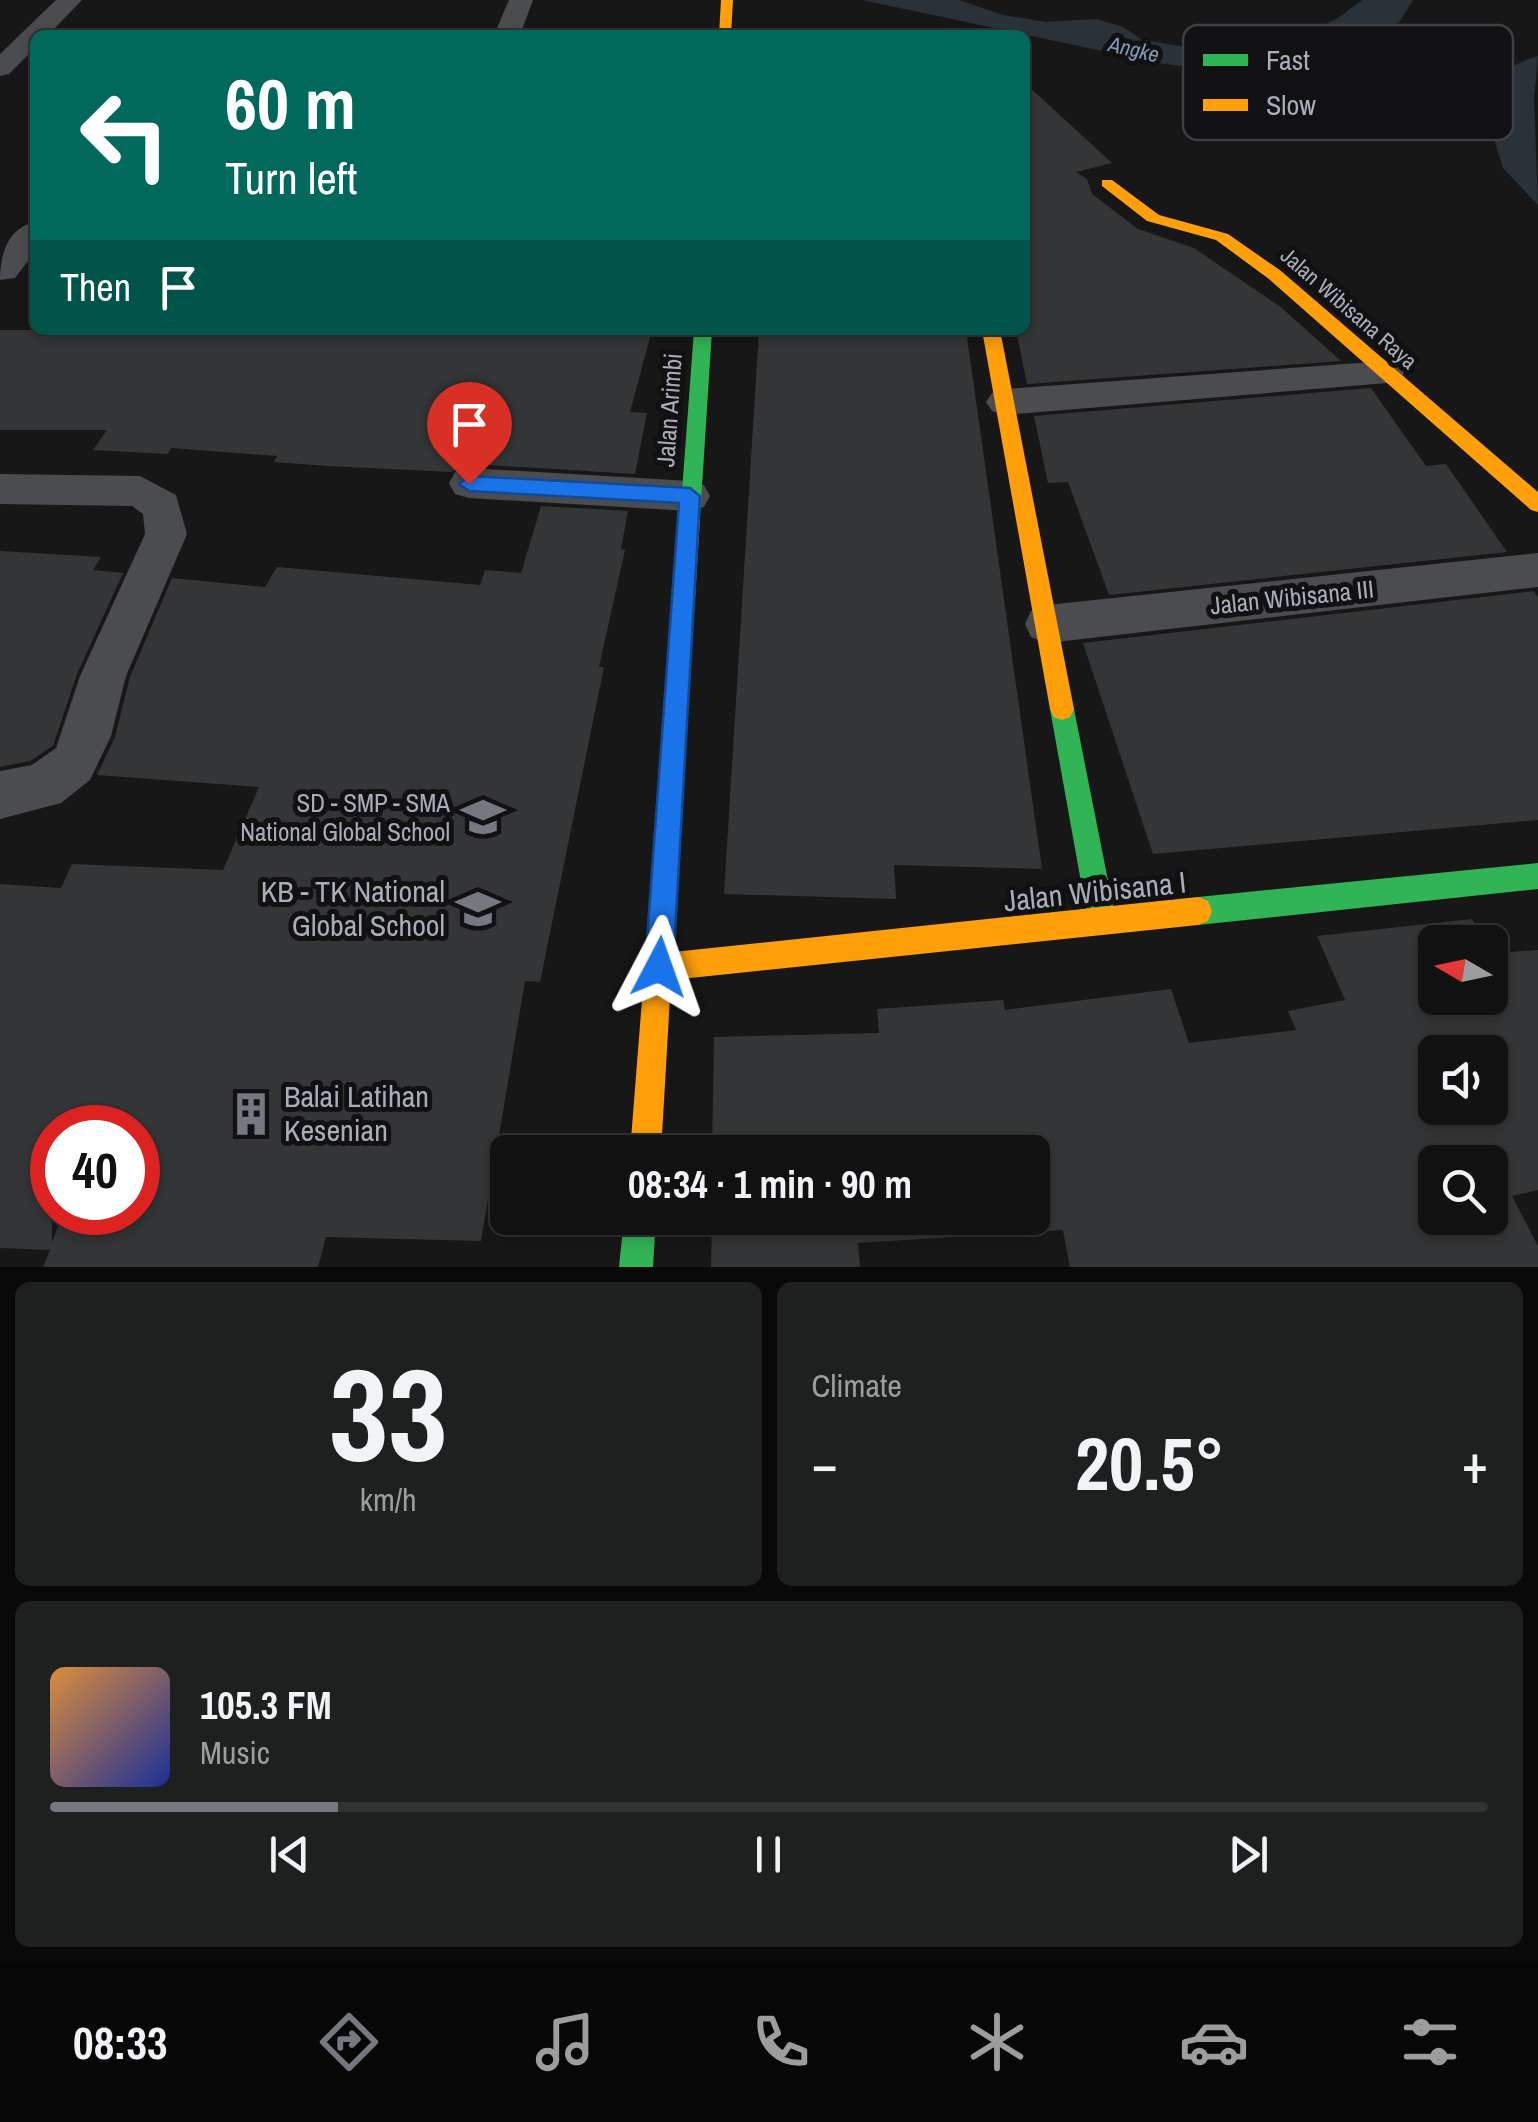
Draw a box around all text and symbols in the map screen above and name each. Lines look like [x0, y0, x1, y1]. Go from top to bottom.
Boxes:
legend [1183, 25, 1513, 140]
water label: Angke [1105, 28, 1162, 69]
text: Fast [1266, 41, 1310, 79]
text: 60 m [225, 57, 356, 151]
icon: left [60, 70, 190, 200]
text: Slow [1266, 86, 1316, 124]
text: Turn left [225, 147, 357, 208]
street label: Jalan Wibisana Raya [1274, 240, 1424, 376]
icon: arrive [151, 260, 206, 315]
text: Then [60, 262, 131, 313]
street label: Jalan Arimbi [648, 352, 690, 468]
pin [427, 382, 512, 485]
icon: arrive [442, 397, 497, 452]
street label: Jalan Wibisana III [1209, 572, 1375, 622]
place label: SD - SMP - SMA National Global School [240, 786, 450, 849]
school or university icon: SD - SMP - SMA National Global School [459, 793, 507, 841]
street label: Jalan Wibisana I [1002, 862, 1188, 920]
place label: KB - TK National Global School [261, 871, 445, 945]
school or university icon: KB - TK National Global School [454, 885, 502, 933]
position arrow [607, 915, 711, 1019]
north arrow [1418, 925, 1508, 1015]
map controls [1418, 925, 1508, 1235]
button: sound [1418, 1035, 1508, 1125]
place label: Balai Latihan Kesenian [284, 1076, 429, 1150]
building icon: Balai Latihan Kesenian [227, 1090, 275, 1138]
speed limit sign: 40 [30, 1105, 160, 1235]
button: search [1418, 1145, 1508, 1235]
text: 08:34 · 1 min · 90 m [628, 1159, 912, 1210]
text: 33 [329, 1325, 448, 1501]
text: Climate [812, 1364, 902, 1407]
text: 20.5° [1075, 1412, 1225, 1513]
text: − [812, 1426, 838, 1500]
text: + [1462, 1426, 1488, 1500]
text: km/h [360, 1478, 417, 1521]
text: 105.3 FM [200, 1680, 332, 1731]
text: Music [200, 1731, 270, 1774]
icon: previous [262, 1827, 317, 1882]
icon: pause [741, 1827, 796, 1882]
icon: next [1221, 1827, 1276, 1882]
icon: directions [314, 2007, 384, 2077]
icon: music [530, 2007, 600, 2077]
icon: phone [746, 2007, 816, 2077]
icon: climate [962, 2007, 1032, 2077]
icon: car [1179, 2007, 1249, 2077]
icon: filters [1395, 2007, 1465, 2077]
text: 08:33 [73, 2012, 167, 2073]

